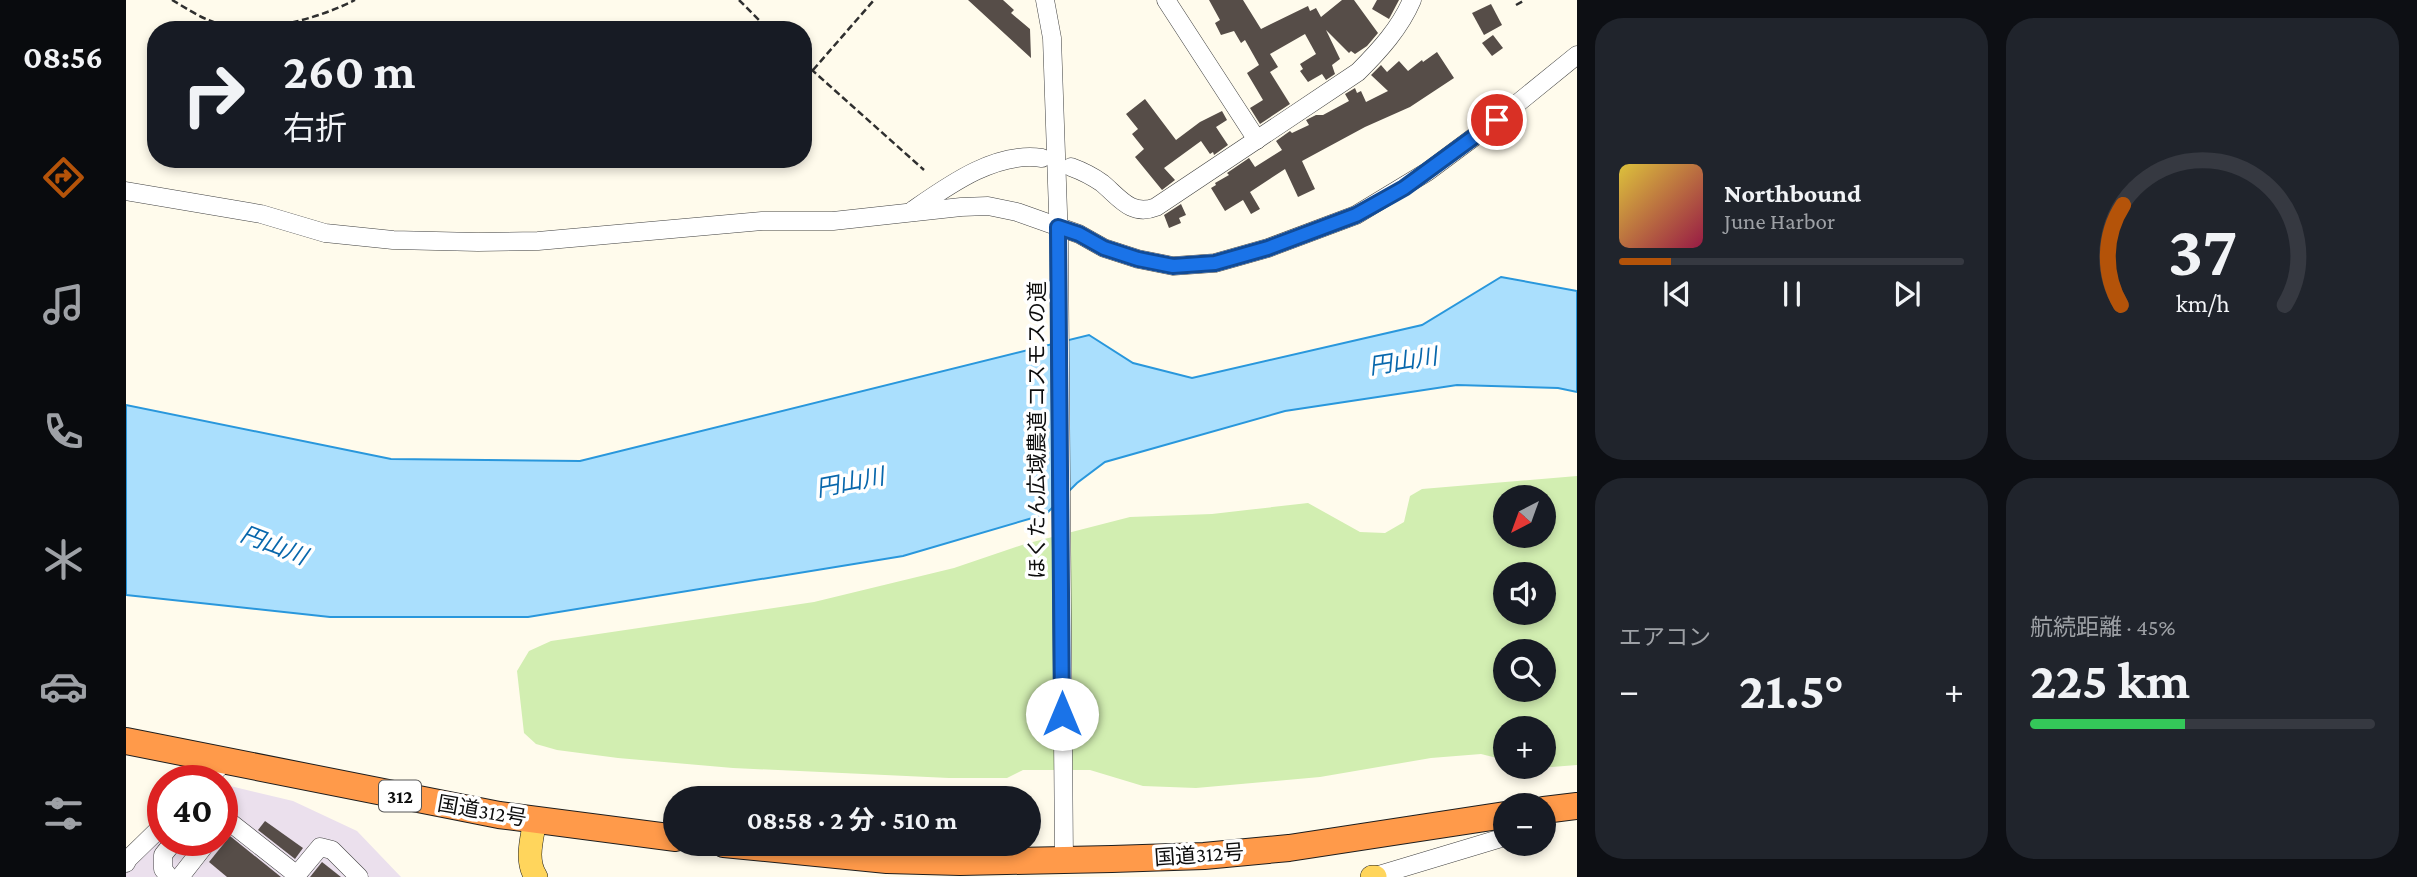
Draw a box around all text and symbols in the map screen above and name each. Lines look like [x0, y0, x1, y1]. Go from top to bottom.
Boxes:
text: 08:56 [23, 39, 103, 75]
text: 260 m [283, 44, 415, 99]
icon: right [168, 49, 259, 140]
pin [1467, 90, 1527, 150]
icon: arrive [1478, 101, 1516, 139]
text: 右折 [283, 110, 347, 146]
icon: directions [39, 153, 88, 202]
text: Northbound [1724, 179, 1861, 208]
text: June Harbor [1724, 208, 1835, 234]
text: 37 [2168, 210, 2237, 291]
icon: previous [1658, 275, 1696, 313]
icon: pause [1773, 275, 1811, 313]
icon: next [1888, 275, 1926, 313]
icon: music [39, 280, 88, 329]
street label: ほくたん広域農道 コスモスの道 [1025, 281, 1049, 579]
text: km/h [2176, 290, 2229, 317]
water label: 円山川 [1367, 342, 1442, 379]
icon: phone [39, 407, 88, 456]
water label: 円山川 [814, 462, 889, 501]
north arrow [1493, 485, 1556, 548]
map controls [1493, 485, 1556, 856]
water label: 円山川 [237, 520, 314, 571]
icon: climate [39, 535, 88, 584]
button: sound [1493, 562, 1556, 625]
text: 航続距離 · 45% [2030, 614, 2175, 640]
text: エアコン [1619, 624, 1711, 650]
button: search [1493, 639, 1556, 702]
text: 225 km [2030, 651, 2190, 709]
text: 21.5° [1739, 661, 1844, 719]
icon: car [39, 662, 88, 711]
text: − [1619, 669, 1639, 711]
text: + [1944, 669, 1964, 711]
position arrow [1025, 677, 1099, 751]
button: + [1493, 716, 1556, 779]
speed limit sign: 40 [147, 765, 238, 856]
road number: 312 [379, 780, 421, 811]
icon: filters [39, 789, 88, 838]
street label: 国道312号 [436, 791, 528, 831]
button: − [1493, 793, 1556, 856]
text: 08:58 · 2 分 · 510 m [747, 806, 957, 835]
street label: 国道312号 [1153, 840, 1245, 870]

